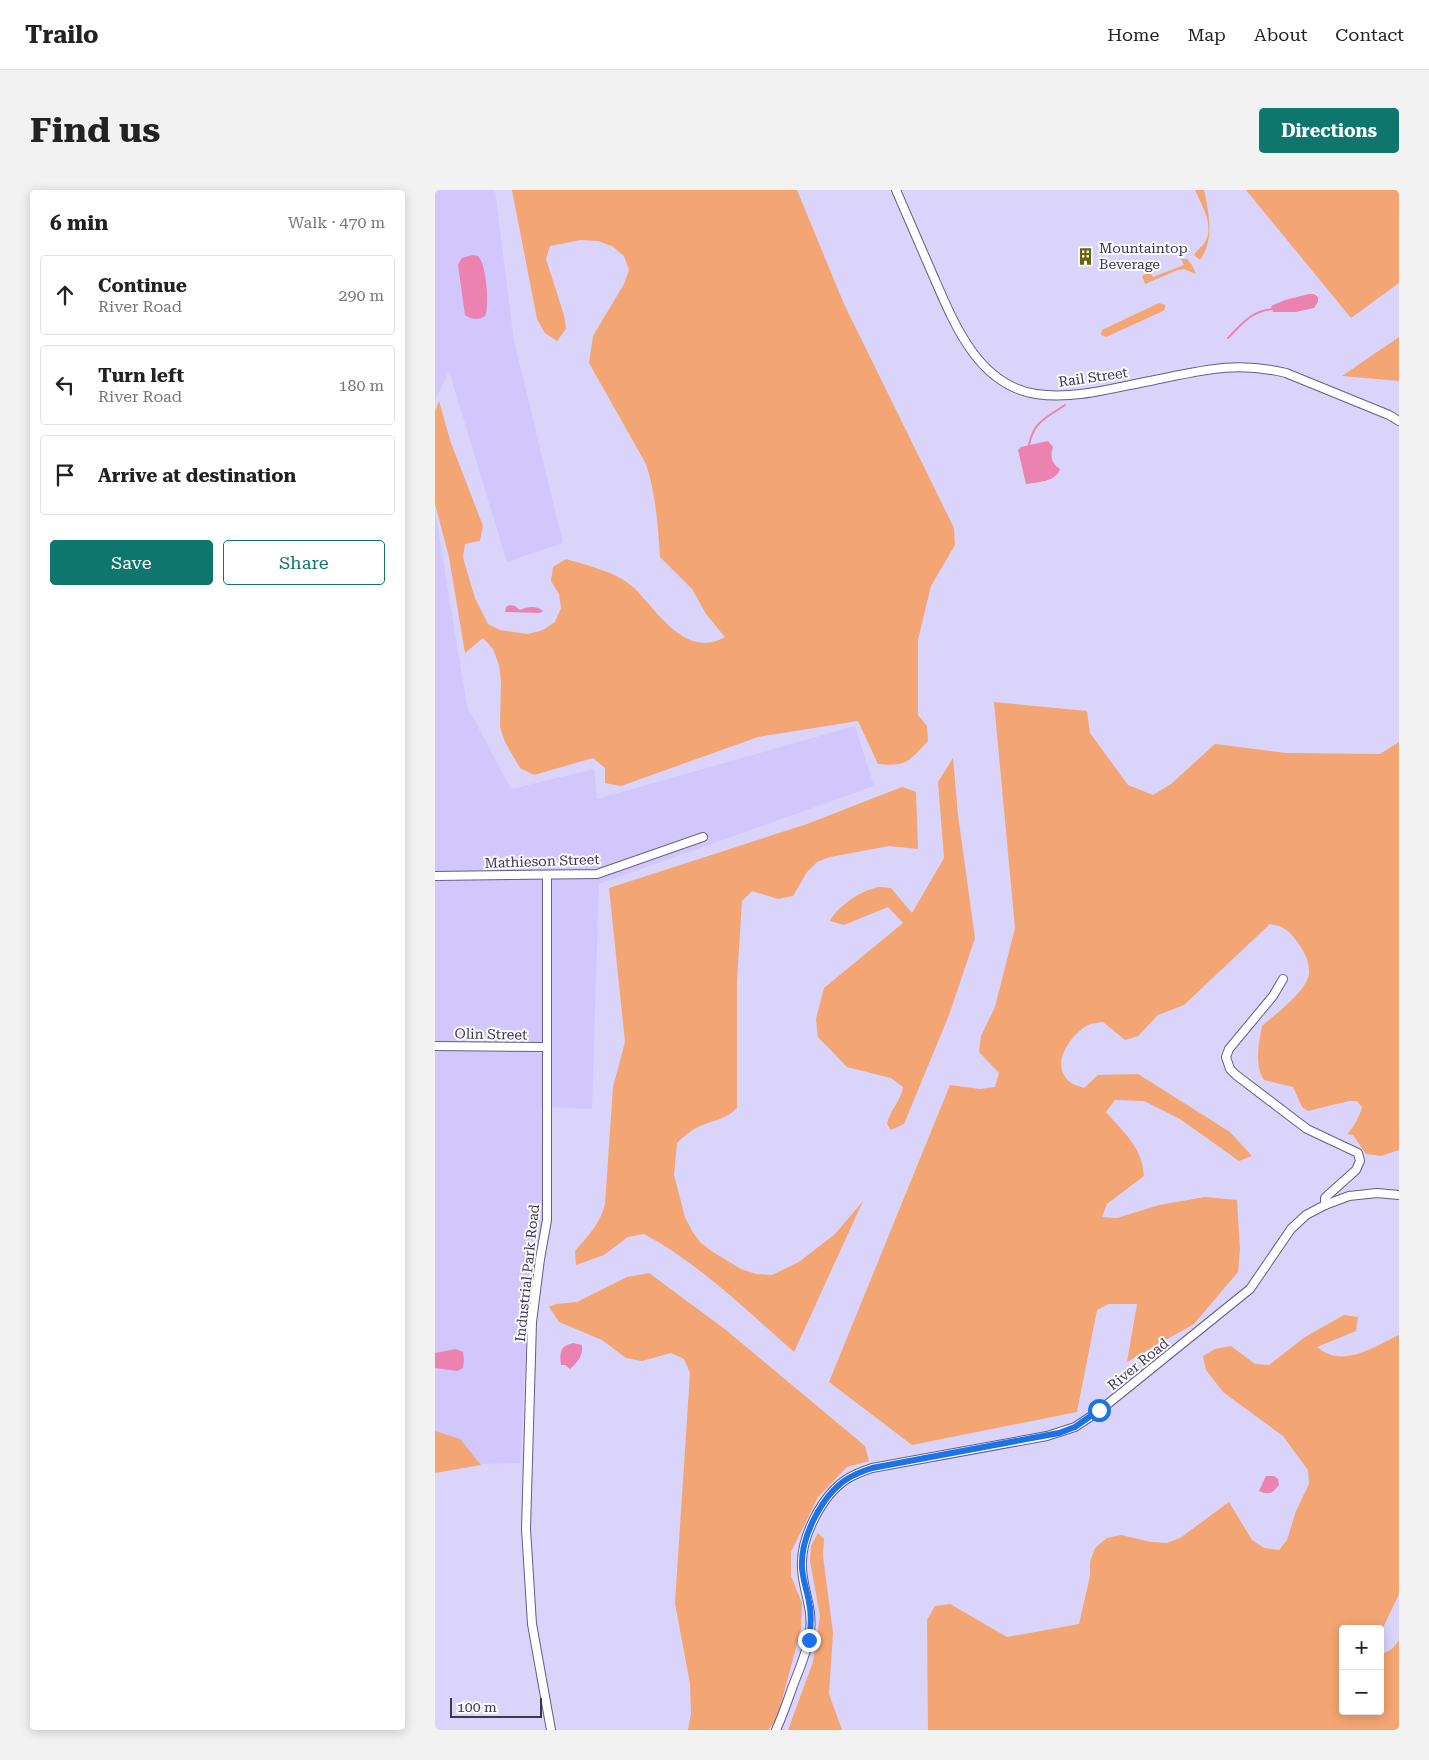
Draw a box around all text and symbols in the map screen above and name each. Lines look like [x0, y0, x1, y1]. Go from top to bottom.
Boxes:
text: Trailo [25, 21, 99, 49]
text: Home [1107, 24, 1159, 45]
text: Map [1187, 24, 1226, 45]
text: About [1254, 24, 1307, 45]
text: Contact [1335, 24, 1404, 45]
button: Directions [1259, 108, 1399, 153]
text: Find us [30, 110, 160, 151]
text: 6 min [50, 211, 108, 235]
text: Walk · 470 m [288, 213, 385, 232]
place label: Mountaintop Beverage [1099, 240, 1188, 272]
building icon: Mountaintop Beverage [1075, 246, 1095, 266]
text: Continue [98, 274, 187, 297]
icon: ahead [51, 281, 79, 309]
text: 290 m [338, 286, 384, 305]
text: River Road [98, 297, 182, 316]
text: Turn left [98, 364, 184, 387]
street label: Rail Street [1057, 364, 1129, 390]
icon: left [51, 371, 79, 399]
text: 180 m [338, 376, 384, 395]
text: River Road [98, 387, 182, 406]
icon: arrive [51, 461, 79, 489]
text: Arrive at destination [98, 464, 296, 487]
button: Save [50, 540, 213, 585]
button: Share [223, 540, 385, 585]
street label: Mathieson Street [484, 851, 600, 871]
street label: Olin Street [455, 1025, 527, 1043]
street label: Industrial Park Road [512, 1203, 542, 1343]
street label: River Road [1104, 1335, 1172, 1393]
route start [1088, 1399, 1111, 1422]
map controls [1339, 1625, 1384, 1715]
button: + [1339, 1625, 1384, 1670]
route end [798, 1629, 821, 1652]
button: − [1339, 1670, 1384, 1715]
scale bar [450, 1695, 543, 1718]
text: 100 m [457, 1699, 497, 1715]

